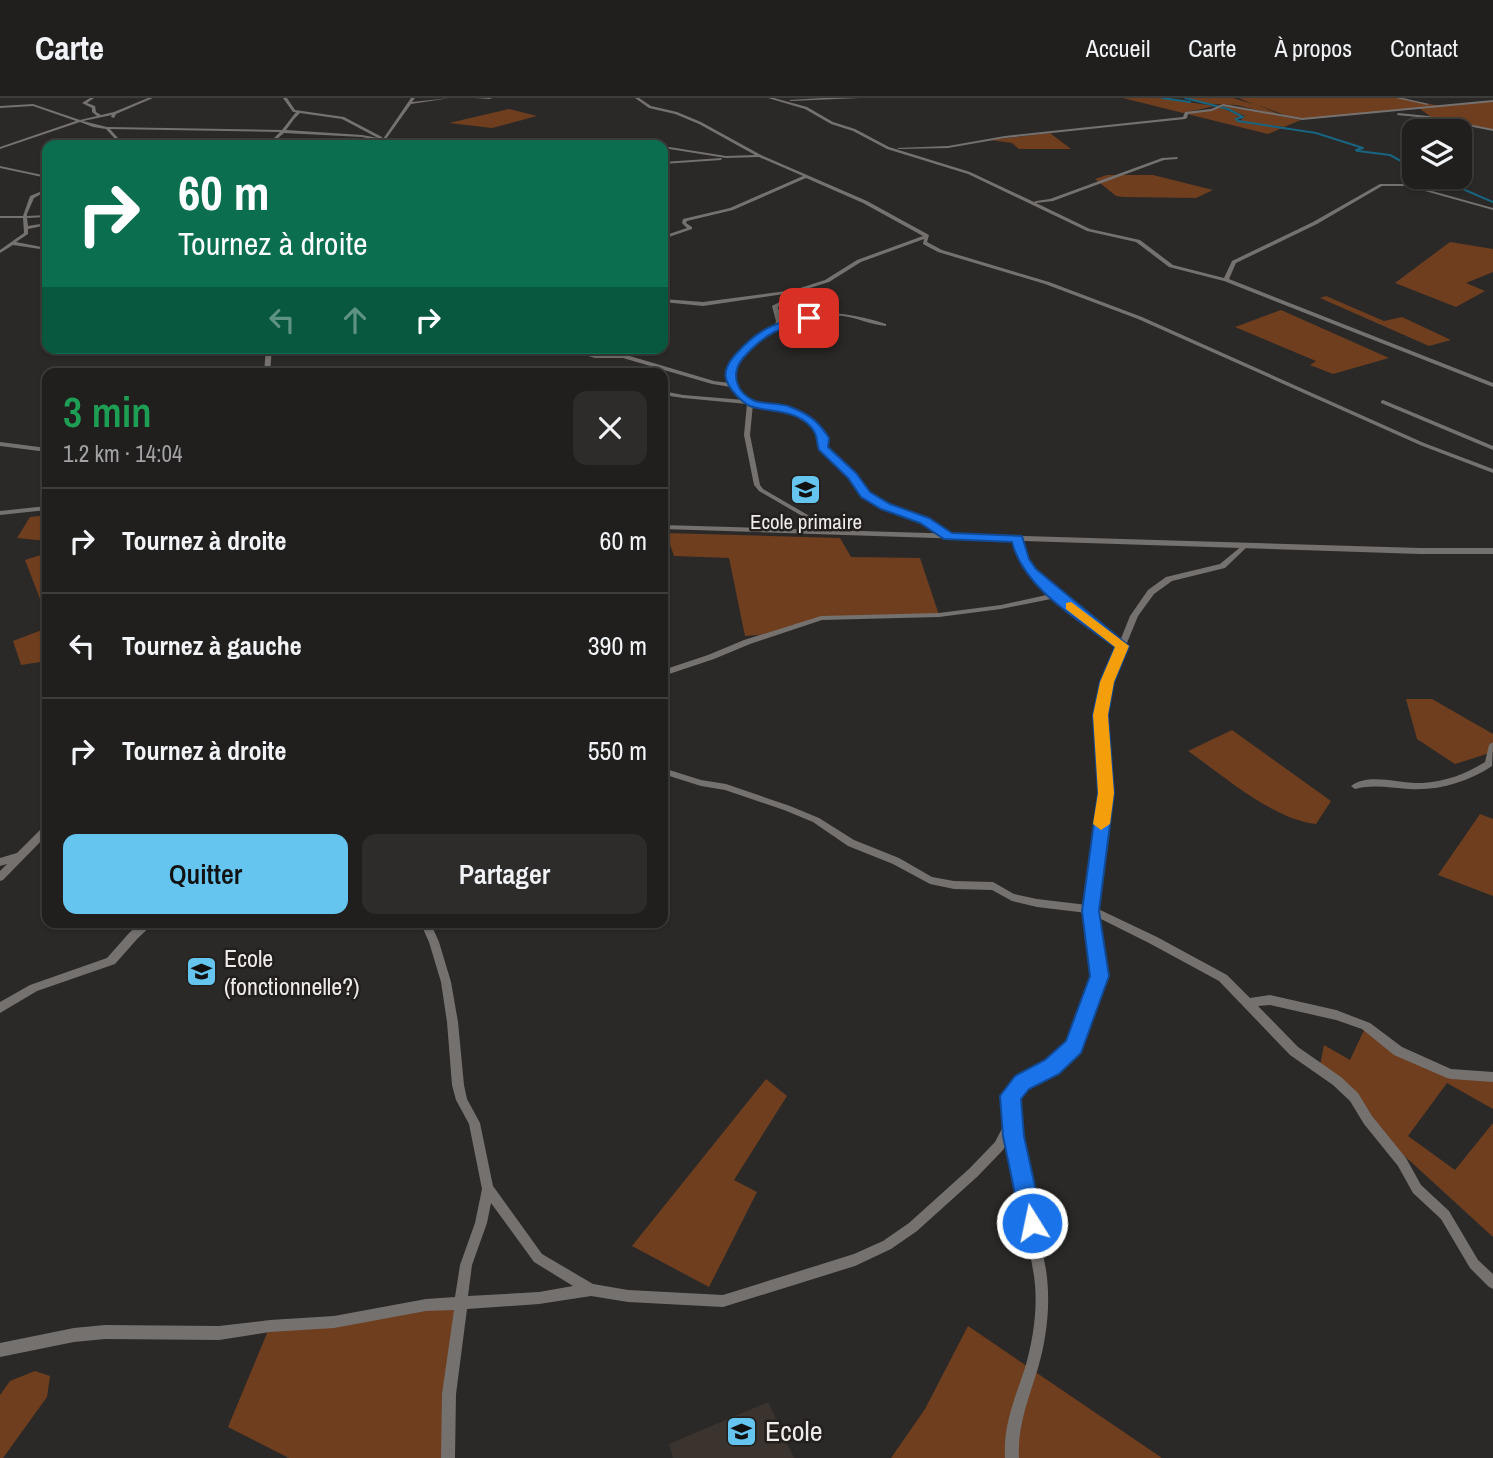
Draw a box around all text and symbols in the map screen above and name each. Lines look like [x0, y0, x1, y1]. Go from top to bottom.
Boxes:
text: Carte [35, 26, 104, 70]
text: Accueil [1086, 32, 1150, 64]
text: Carte [1188, 32, 1236, 64]
text: À propos [1274, 32, 1352, 64]
text: Contact [1390, 32, 1458, 64]
map controls [1402, 119, 1472, 189]
button: layers [1402, 119, 1472, 189]
text: 60 m [178, 159, 270, 225]
icon: right [63, 168, 154, 259]
text: Tournez à droite [178, 222, 368, 265]
pin [779, 288, 839, 348]
icon: arrive [790, 299, 828, 337]
icon: left [263, 301, 301, 339]
icon: ahead [336, 301, 374, 339]
icon: right [409, 301, 447, 339]
text: 3 min [63, 384, 152, 440]
button: close [573, 391, 647, 465]
text: 1.2 km · 14:04 [63, 438, 183, 469]
school or university icon: Ecole primaire [789, 472, 823, 506]
place label: Ecole primaire [750, 507, 862, 536]
icon: right [63, 522, 101, 560]
text: Tournez à droite [122, 523, 286, 558]
text: 60 m [600, 523, 647, 558]
icon: left [63, 627, 101, 665]
text: Tournez à gauche [122, 628, 302, 663]
text: 390 m [588, 628, 647, 663]
icon: right [63, 732, 101, 770]
text: Tournez à droite [122, 733, 286, 768]
text: 550 m [588, 733, 647, 768]
button: Quitter [63, 834, 348, 914]
button: Partager [362, 834, 647, 914]
place label: Ecole (fonctionnelle?) [224, 942, 360, 1002]
school or university icon: Ecole (fonctionnelle?) [184, 955, 218, 989]
position arrow [995, 1186, 1069, 1260]
place label: Ecole [765, 1412, 822, 1450]
school or university icon: Ecole [725, 1414, 759, 1448]

